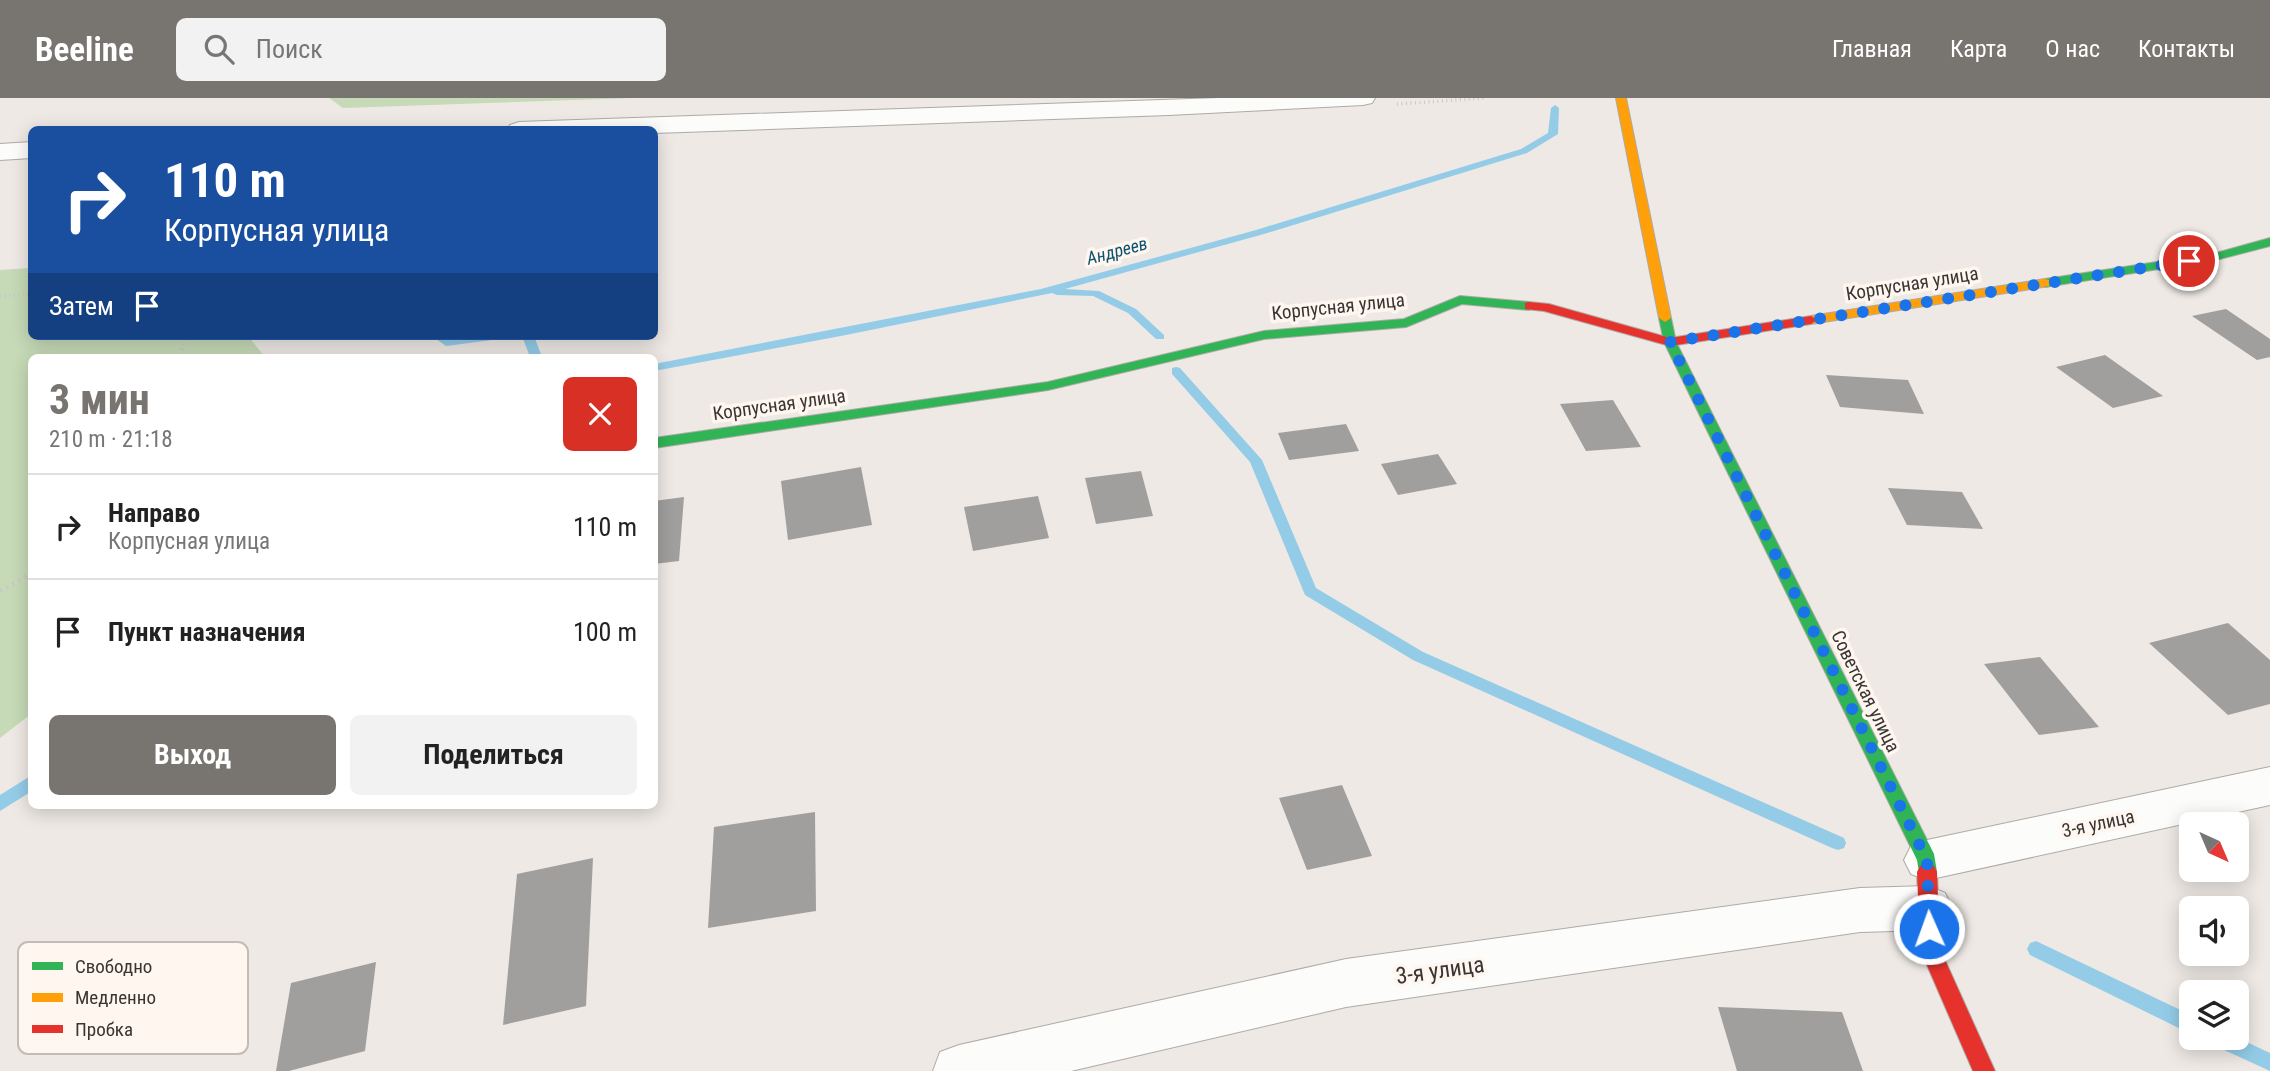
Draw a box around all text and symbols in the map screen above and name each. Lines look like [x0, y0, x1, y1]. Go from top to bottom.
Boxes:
search box [176, 18, 666, 81]
text: Beeline [35, 30, 134, 69]
icon: search [200, 30, 238, 68]
text: Поиск [256, 34, 323, 64]
text: Главная [1832, 35, 1912, 63]
text: Карта [1950, 35, 2007, 63]
text: О нас [2045, 35, 2100, 63]
text: Контакты [2138, 35, 2235, 63]
text: 110 m [164, 152, 286, 209]
icon: right [49, 154, 140, 245]
text: Корпусная улица [164, 211, 389, 249]
pin [2159, 231, 2219, 291]
water label: Андреев [1083, 232, 1150, 269]
icon: arrive [2170, 242, 2208, 280]
street label: Корпусная улица [1844, 262, 1980, 305]
icon: arrive [128, 287, 166, 325]
street label: Корпусная улица [1270, 288, 1406, 325]
text: Затем [49, 291, 114, 321]
text: 3 мин [49, 375, 150, 424]
button: close [563, 377, 637, 451]
street label: Корпусная улица [711, 384, 847, 425]
text: 210 m · 21:18 [49, 426, 173, 453]
text: Направо [108, 498, 200, 528]
icon: right [49, 508, 87, 546]
text: 110 m [573, 512, 637, 542]
text: Корпусная улица [108, 528, 270, 555]
icon: arrive [49, 613, 87, 651]
text: Пункт назначения [108, 617, 306, 647]
text: 100 m [573, 617, 637, 647]
street label: Советская улица [1826, 627, 1905, 756]
button: Выход [49, 715, 336, 795]
button: Поделиться [350, 715, 637, 795]
street label: 3-я улица [2060, 805, 2136, 842]
north arrow [2179, 812, 2249, 882]
map controls [2179, 812, 2249, 1050]
position arrow [1892, 892, 1966, 966]
button: sound [2179, 896, 2249, 966]
legend [18, 942, 248, 1054]
street label: 3-я улица [1394, 951, 1486, 990]
text: Свободно [75, 955, 152, 978]
button: layers [2179, 980, 2249, 1050]
text: Медленно [75, 986, 156, 1009]
text: Пробка [75, 1018, 133, 1041]

